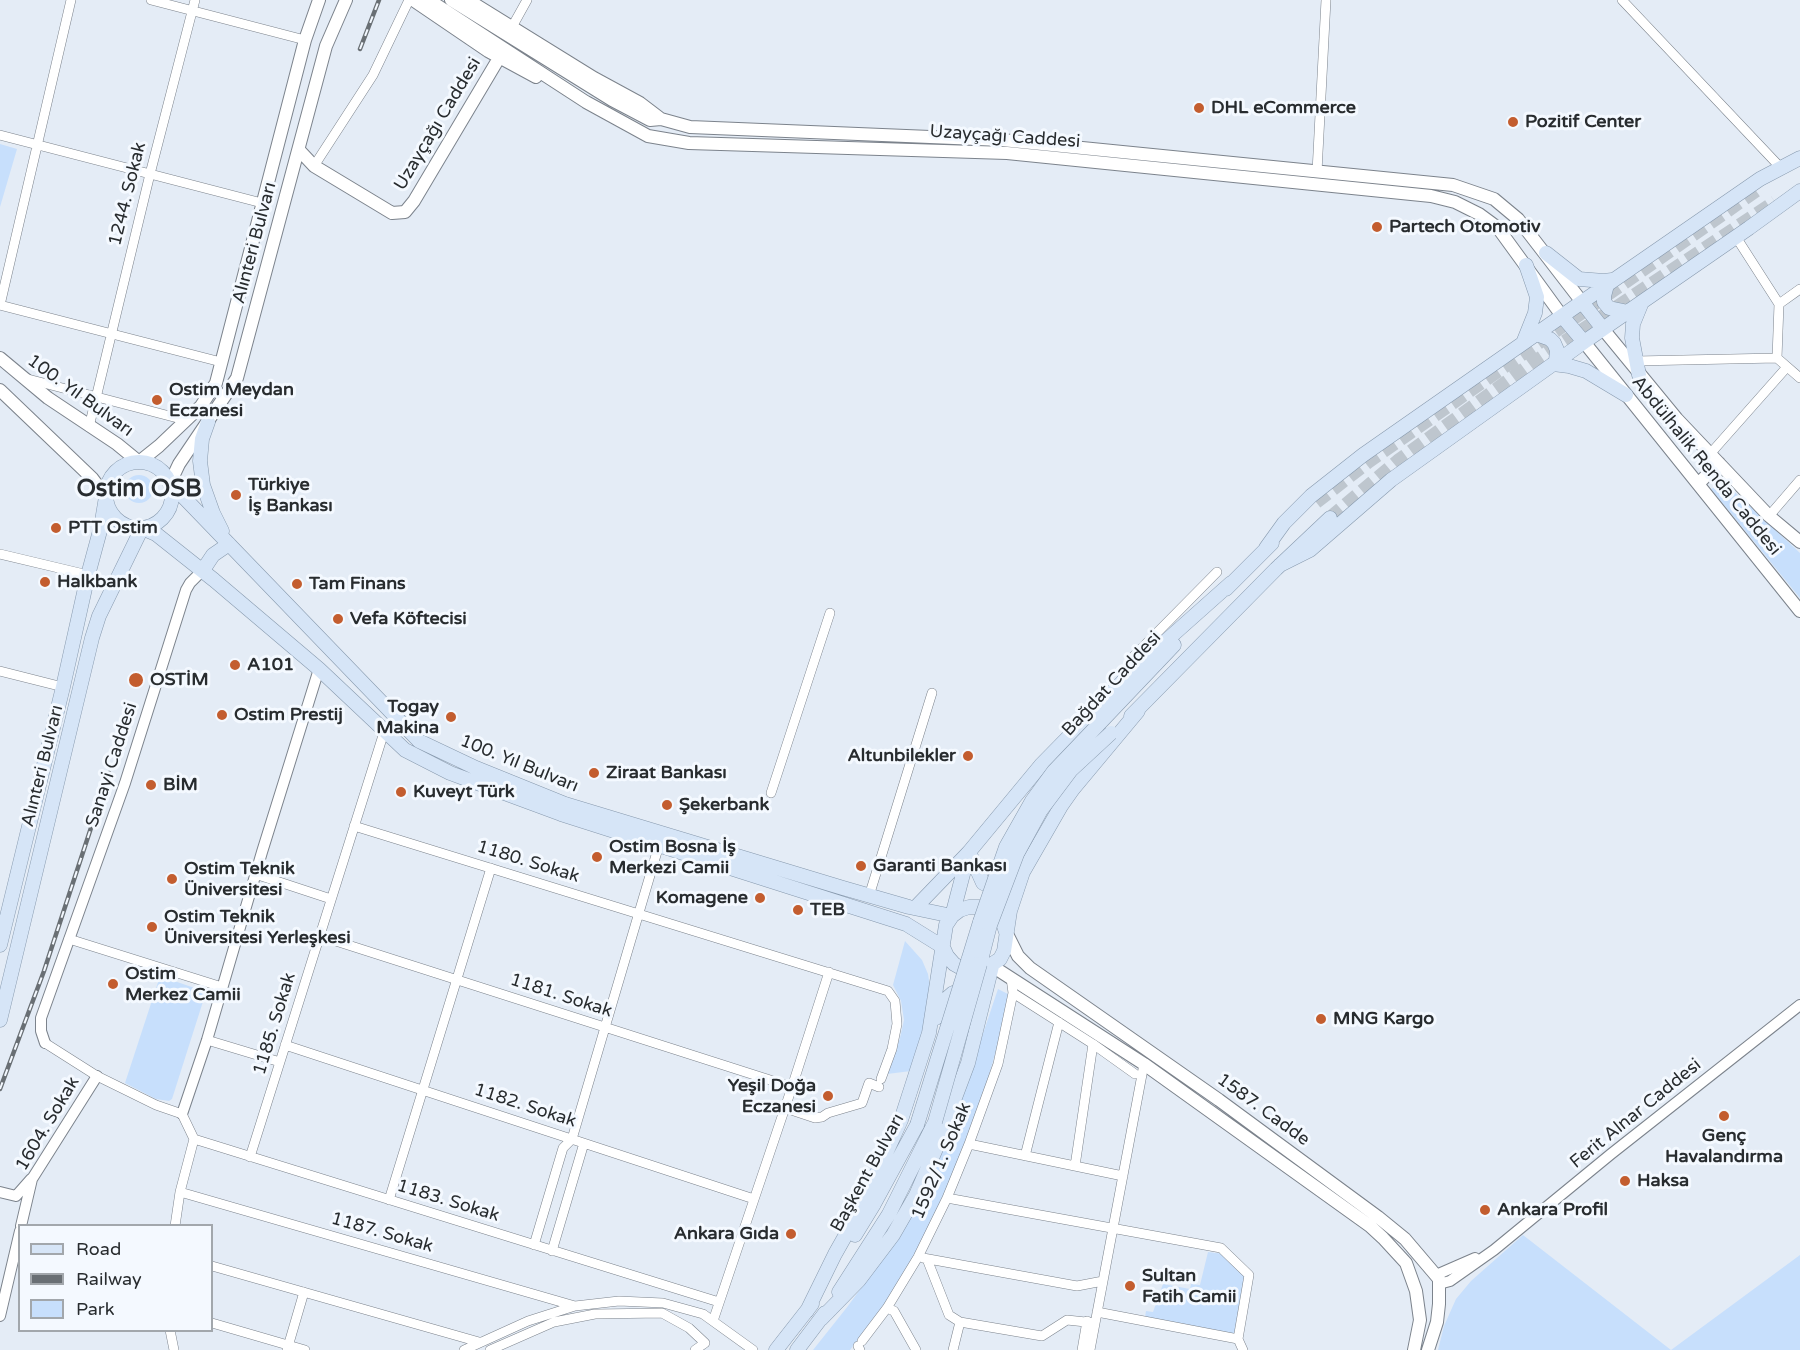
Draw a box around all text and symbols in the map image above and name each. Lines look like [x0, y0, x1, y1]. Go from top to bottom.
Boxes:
street label: Uzayçağı Caddesi [390, 54, 486, 194]
place label: DHL eCommerce [1211, 97, 1356, 119]
marker: DHL eCommerce [1192, 101, 1206, 115]
place label: Pozitif Center [1525, 111, 1641, 133]
marker: Pozitif Center [1506, 115, 1520, 129]
street label: Uzayçağı Caddesi [929, 121, 1081, 153]
street label: 1244. Sokak [105, 140, 151, 248]
street label: Alınteri Bulvarı [228, 180, 282, 306]
place label: Partech Otomotiv [1389, 216, 1540, 238]
marker: Partech Otomotiv [1370, 220, 1384, 234]
street label: 100. Yıl Bulvarı [23, 350, 137, 442]
street label: Abdülhalik Renda Caddesi [1627, 372, 1785, 560]
place label: Ostim Meydan Eczanesi [169, 379, 294, 422]
marker: Ostim Meydan Eczanesi [150, 393, 164, 407]
place label: Türkiye İş Bankası [248, 474, 333, 516]
district label: Ostim OSB [76, 476, 202, 504]
marker: Türkiye İş Bankası [229, 488, 243, 502]
place label: PTT Ostim [68, 517, 158, 539]
marker: PTT Ostim [49, 521, 63, 535]
place label: Halkbank [57, 571, 137, 593]
place label: Tam Finans [309, 573, 406, 595]
marker: Halkbank [38, 575, 52, 589]
marker: Tam Finans [290, 577, 304, 591]
place label: Vefa Köftecisi [350, 608, 467, 630]
marker: Vefa Köftecisi [331, 612, 345, 626]
street label: Bağdat Caddesi [1058, 627, 1166, 741]
place label: A101 [247, 654, 294, 676]
marker: A101 [228, 658, 242, 672]
place label: OSTİM [150, 669, 209, 691]
marker: OSTİM [127, 671, 145, 689]
place label: Togay Makina [376, 696, 439, 738]
street label: Sanayi Caddesi [82, 700, 142, 830]
street label: Alınteri Bulvarı [17, 703, 69, 829]
place label: Ostim Prestij [234, 704, 343, 726]
marker: Ostim Prestij [215, 708, 229, 722]
marker: Togay Makina [444, 710, 458, 724]
street label: 100. Yıl Bulvarı [457, 730, 581, 798]
place label: Altunbilekler [848, 745, 956, 767]
marker: Altunbilekler [961, 749, 975, 763]
place label: Ziraat Bankası [606, 762, 727, 784]
marker: Ziraat Bankası [587, 766, 601, 780]
place label: BİM [163, 774, 198, 796]
marker: BİM [144, 778, 158, 792]
place label: Kuveyt Türk [413, 781, 515, 803]
marker: Kuveyt Türk [394, 785, 408, 799]
place label: Şekerbank [679, 794, 769, 816]
marker: Şekerbank [660, 798, 674, 812]
street label: 1180. Sokak [474, 836, 582, 888]
place label: Ostim Bosna İş Merkezi Camii [609, 836, 736, 878]
marker: Ostim Bosna İş Merkezi Camii [590, 850, 604, 864]
place label: Garanti Bankası [873, 855, 1007, 877]
place label: Ostim Teknik Üniversitesi [184, 858, 295, 900]
marker: Garanti Bankası [854, 859, 868, 873]
marker: Ostim Teknik Üniversitesi [165, 872, 179, 886]
place label: Komagene [656, 887, 748, 909]
marker: Komagene [753, 891, 767, 905]
place label: TEB [810, 899, 845, 921]
marker: TEB [791, 903, 805, 917]
place label: Ostim Teknik Üniversitesi Yerleşkesi [164, 906, 351, 948]
marker: Ostim Teknik Üniversitesi Yerleşkesi [145, 920, 159, 934]
place label: Ostim Merkez Camii [125, 963, 241, 1006]
street label: 1181. Sokak [507, 969, 615, 1023]
street label: 1185. Sokak [249, 970, 301, 1078]
marker: Ostim Merkez Camii [106, 977, 120, 991]
place label: MNG Kargo [1333, 1008, 1434, 1030]
marker: MNG Kargo [1314, 1012, 1328, 1026]
street label: Ferit Alnar Caddesi [1566, 1054, 1706, 1174]
street label: 1587. Cadde [1212, 1069, 1314, 1151]
street label: 1604. Sokak [11, 1073, 85, 1175]
place label: Yeşil Doğa Eczanesi [728, 1075, 816, 1118]
street label: 1182. Sokak [471, 1079, 579, 1133]
marker: Yeşil Doğa Eczanesi [821, 1089, 835, 1103]
street label: 1592/1. Sokak [908, 1099, 976, 1223]
marker: Genç Havalandırma [1717, 1109, 1731, 1123]
street label: Başkent Bulvarı [827, 1110, 909, 1236]
place label: Genç Havalandırma [1665, 1125, 1783, 1168]
place label: Haksa [1637, 1170, 1689, 1192]
marker: Haksa [1618, 1174, 1632, 1188]
street label: 1183. Sokak [394, 1175, 502, 1227]
place label: Ankara Profil [1497, 1199, 1608, 1221]
marker: Ankara Profil [1478, 1203, 1492, 1217]
street label: 1187. Sokak [328, 1208, 436, 1258]
place label: Ankara Gıda [674, 1223, 779, 1245]
legend [18, 1224, 213, 1332]
marker: Ankara Gıda [784, 1227, 798, 1241]
text: Road [76, 1238, 121, 1260]
place label: Sultan Fatih Camii [1142, 1265, 1237, 1308]
text: Railway [76, 1268, 142, 1290]
marker: Sultan Fatih Camii [1123, 1279, 1137, 1293]
text: Park [76, 1298, 114, 1320]

